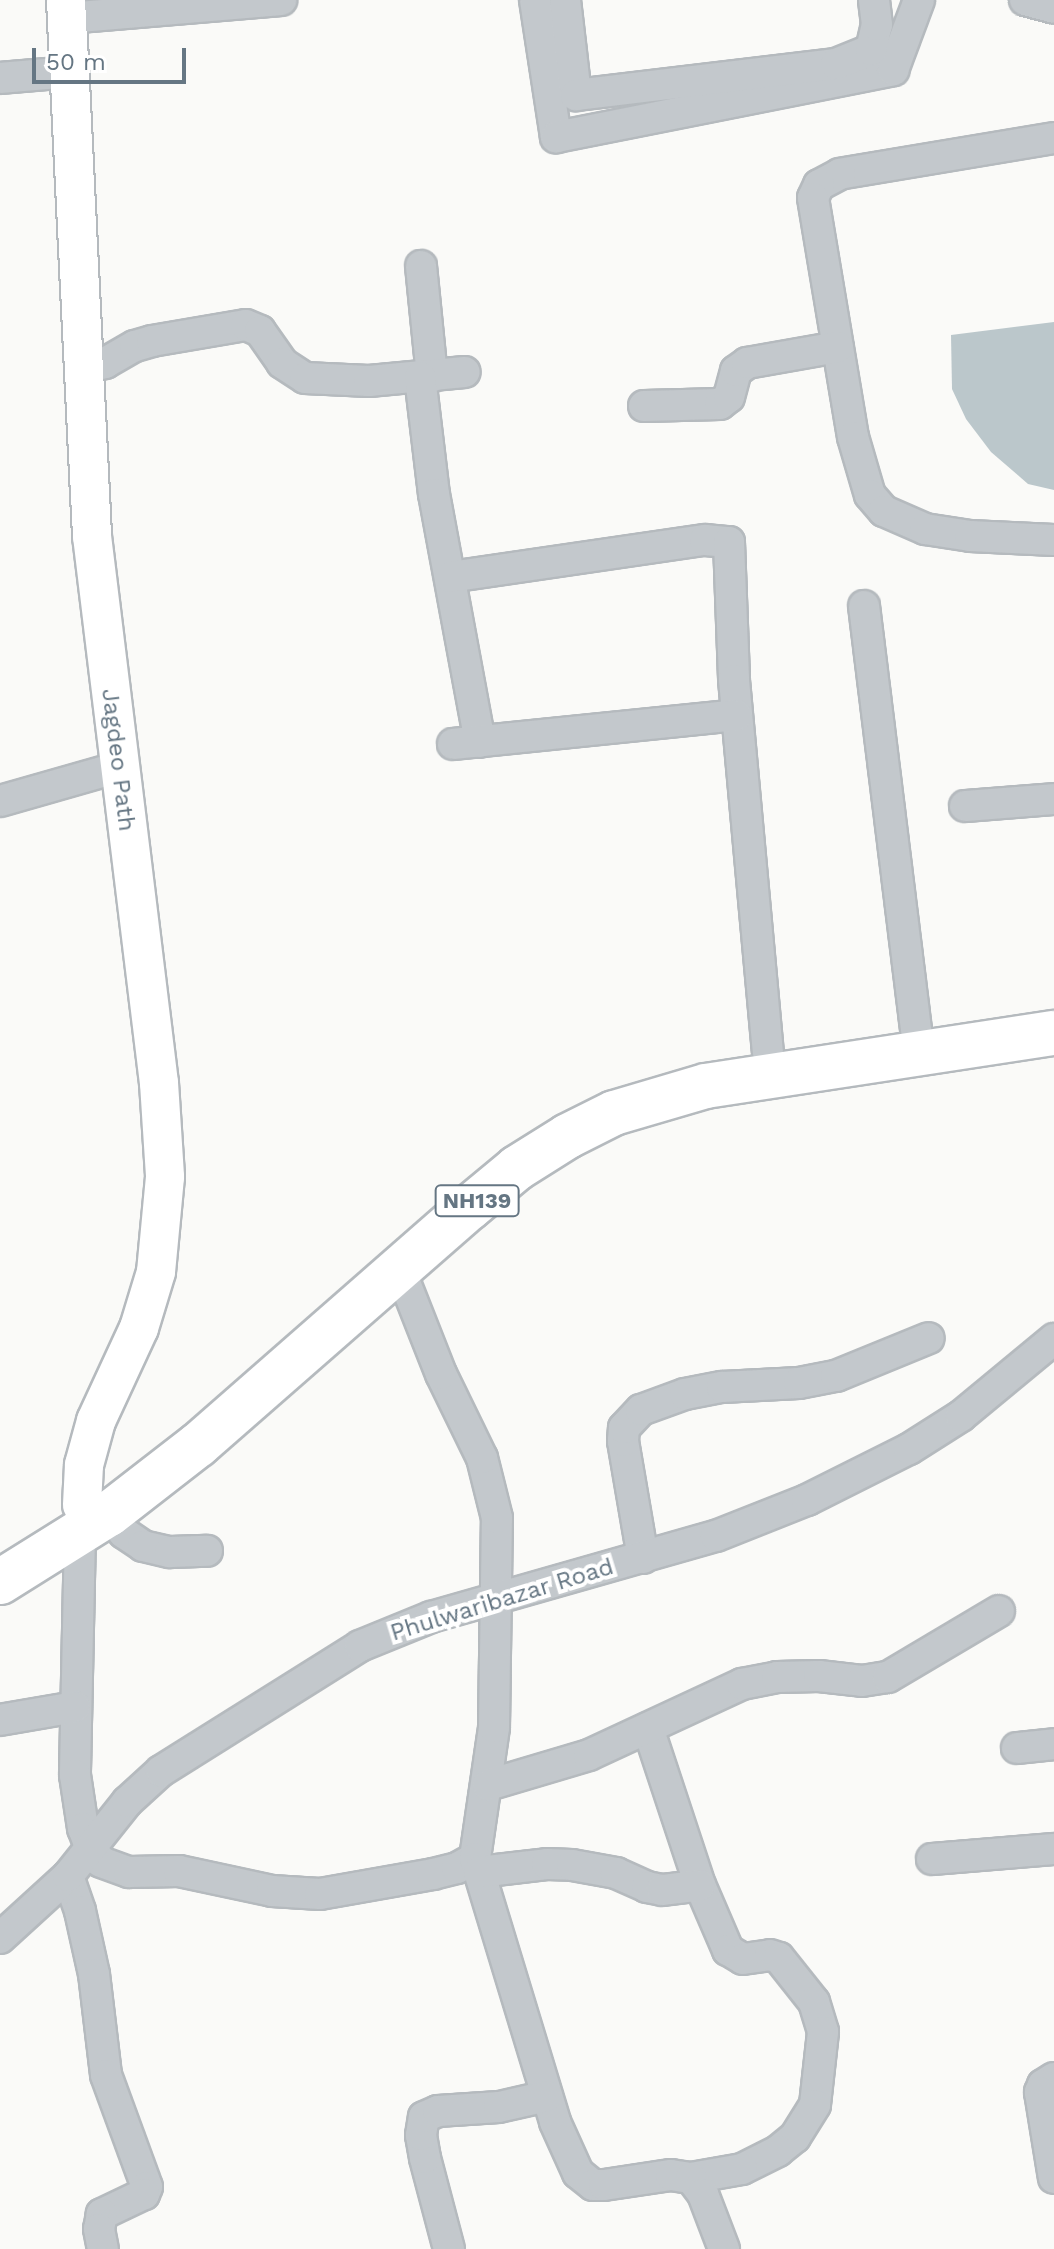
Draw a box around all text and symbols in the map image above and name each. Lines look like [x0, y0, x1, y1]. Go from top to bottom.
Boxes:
scale bar [36, 32, 190, 82]
text: 50 m [46, 48, 106, 76]
street label: Jagdeo Path [95, 687, 141, 833]
road number: NH139 [433, 1183, 521, 1219]
street label: Phulwaribazar Road [387, 1552, 617, 1648]

